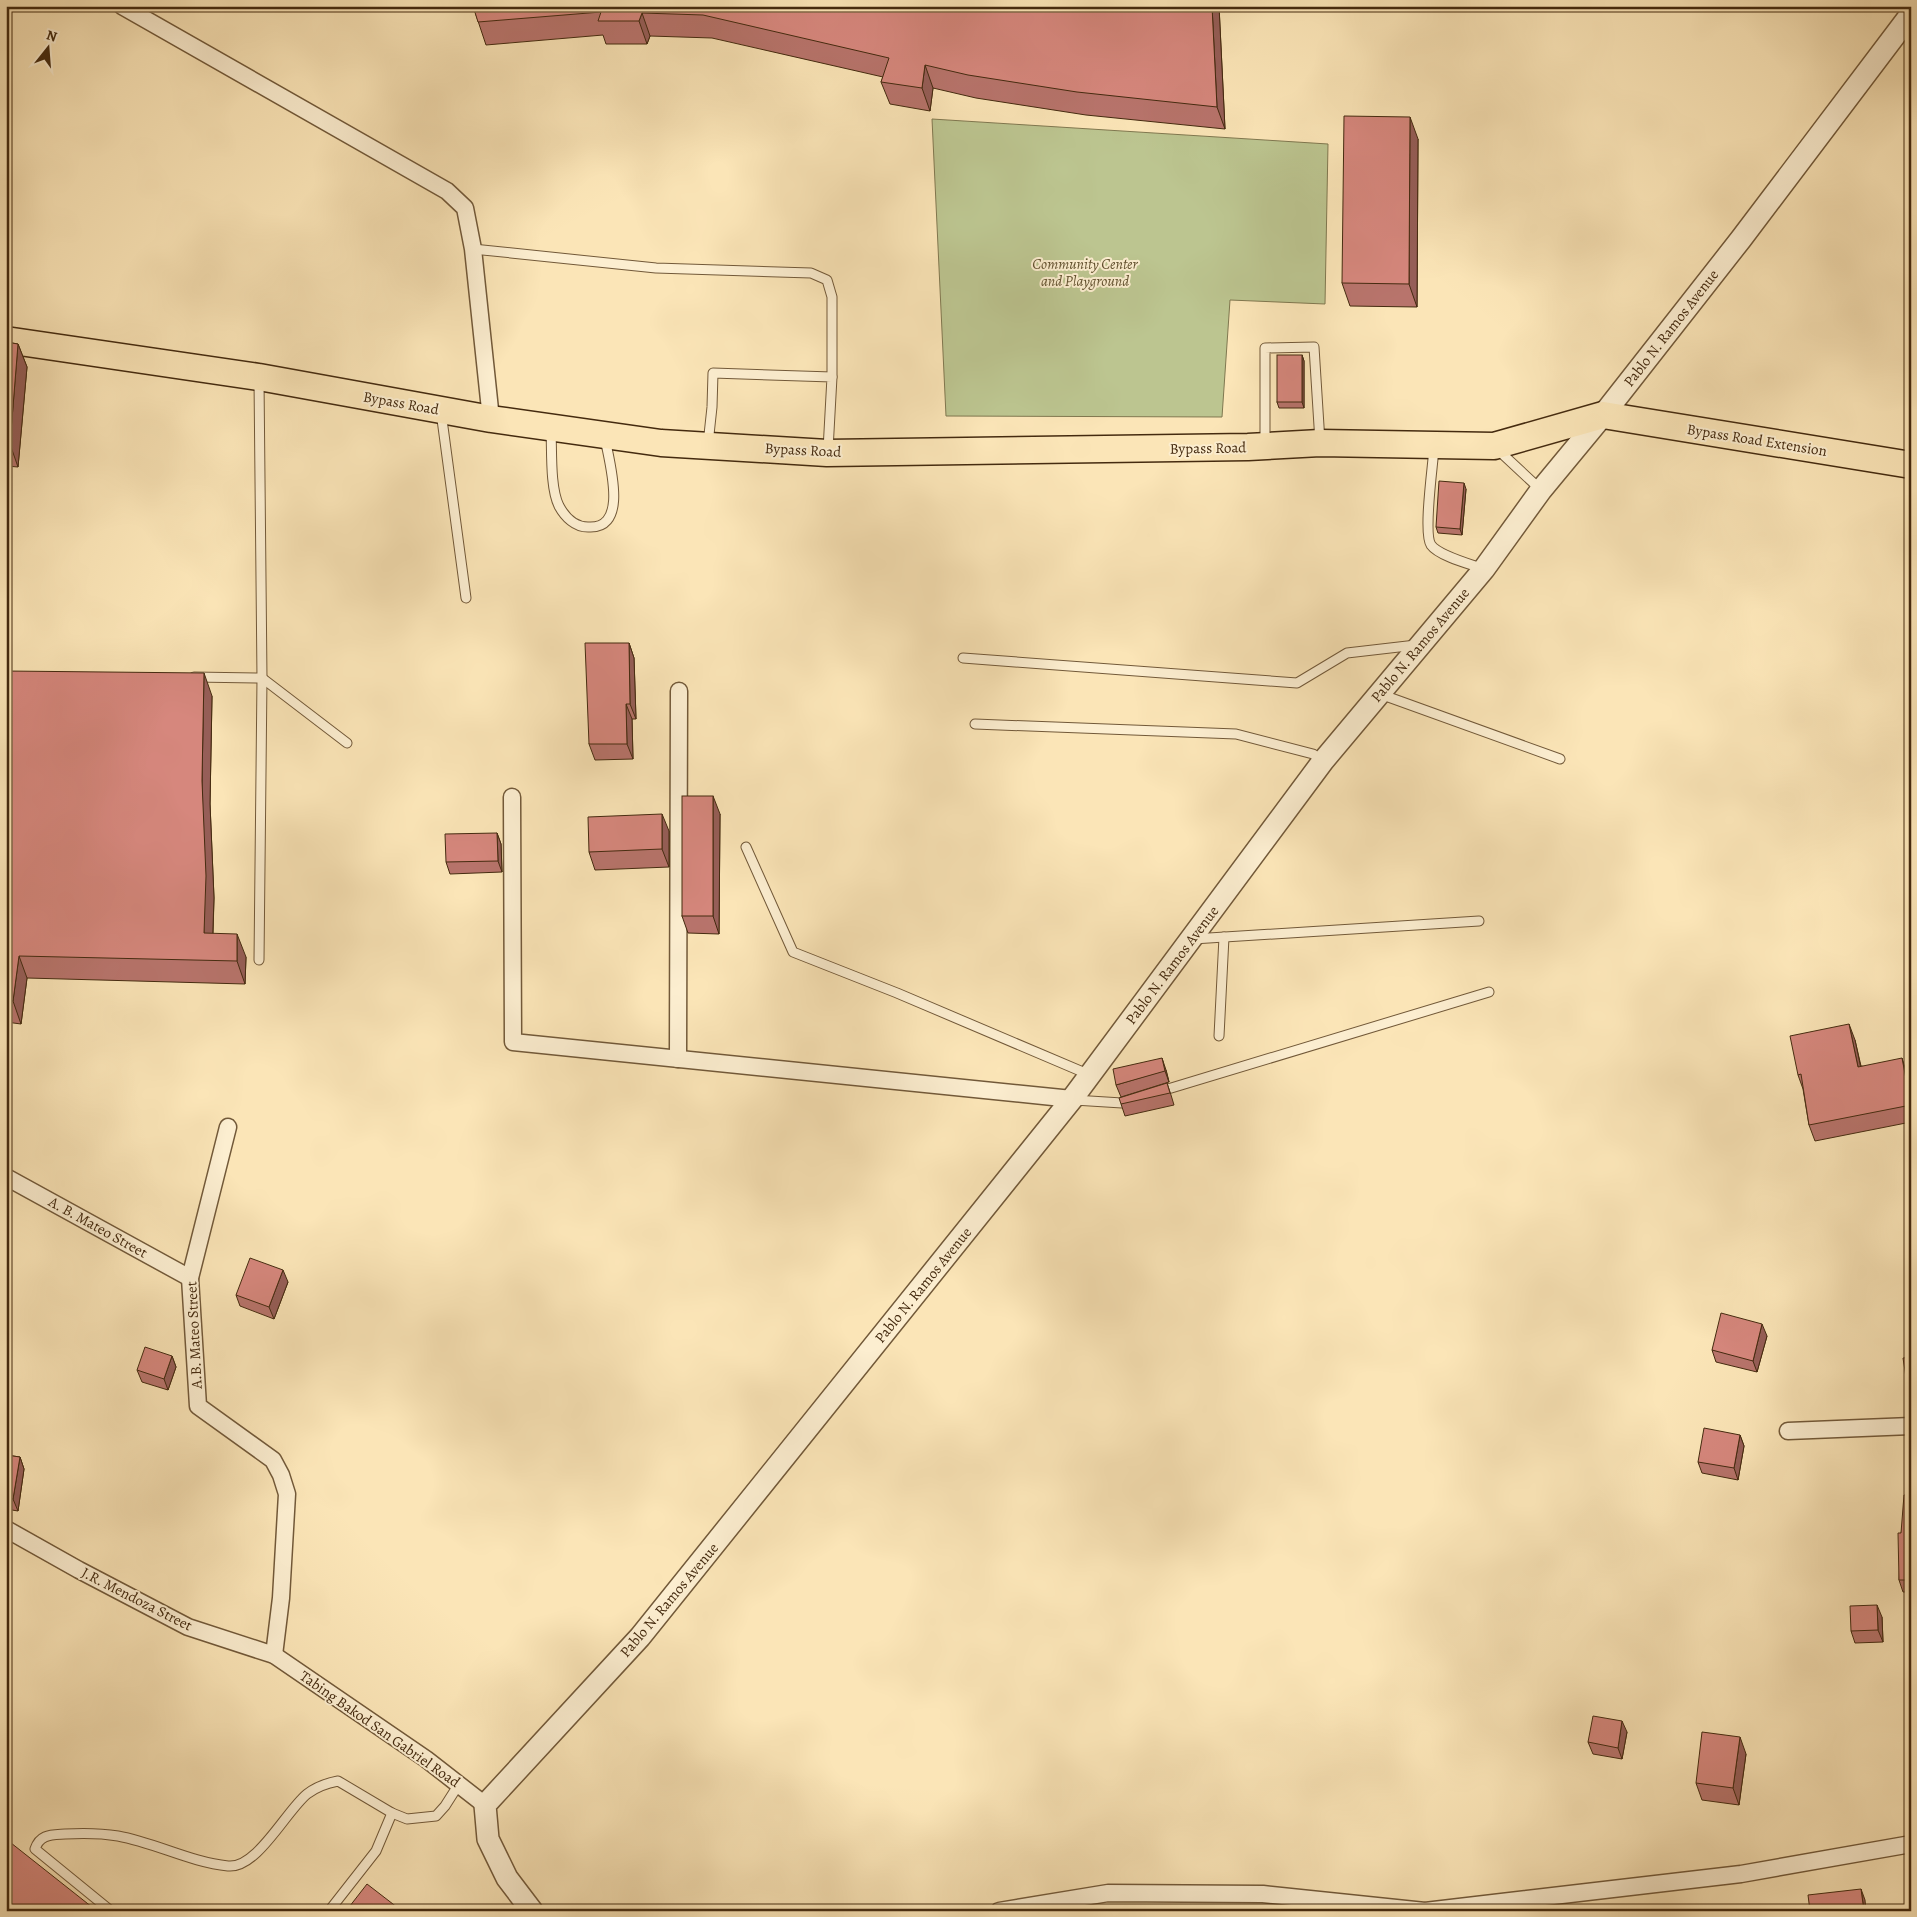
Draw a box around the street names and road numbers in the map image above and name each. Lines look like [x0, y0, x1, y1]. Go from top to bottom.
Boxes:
street label: Pablo N. Ramos Avenue [1619, 265, 1723, 391]
street label: Bypass Road [362, 386, 441, 420]
street label: Bypass Road Extension [1686, 419, 1828, 461]
street label: Bypass Road [1169, 437, 1247, 459]
street label: Bypass Road [764, 438, 843, 462]
street label: Pablo N. Ramos Avenue [1366, 583, 1474, 706]
street label: Pablo N. Ramos Avenue [1121, 901, 1223, 1028]
street label: A. B. Mateo Street [44, 1191, 151, 1262]
street label: Pablo N. Ramos Avenue [870, 1223, 976, 1347]
street label: A.B. Mateo Street [181, 1281, 207, 1390]
street label: Pablo N. Ramos Avenue [615, 1538, 723, 1661]
street label: J.R. Mendoza Street [78, 1562, 196, 1636]
street label: Tabing Bakod San Gabriel Road [296, 1666, 465, 1793]

